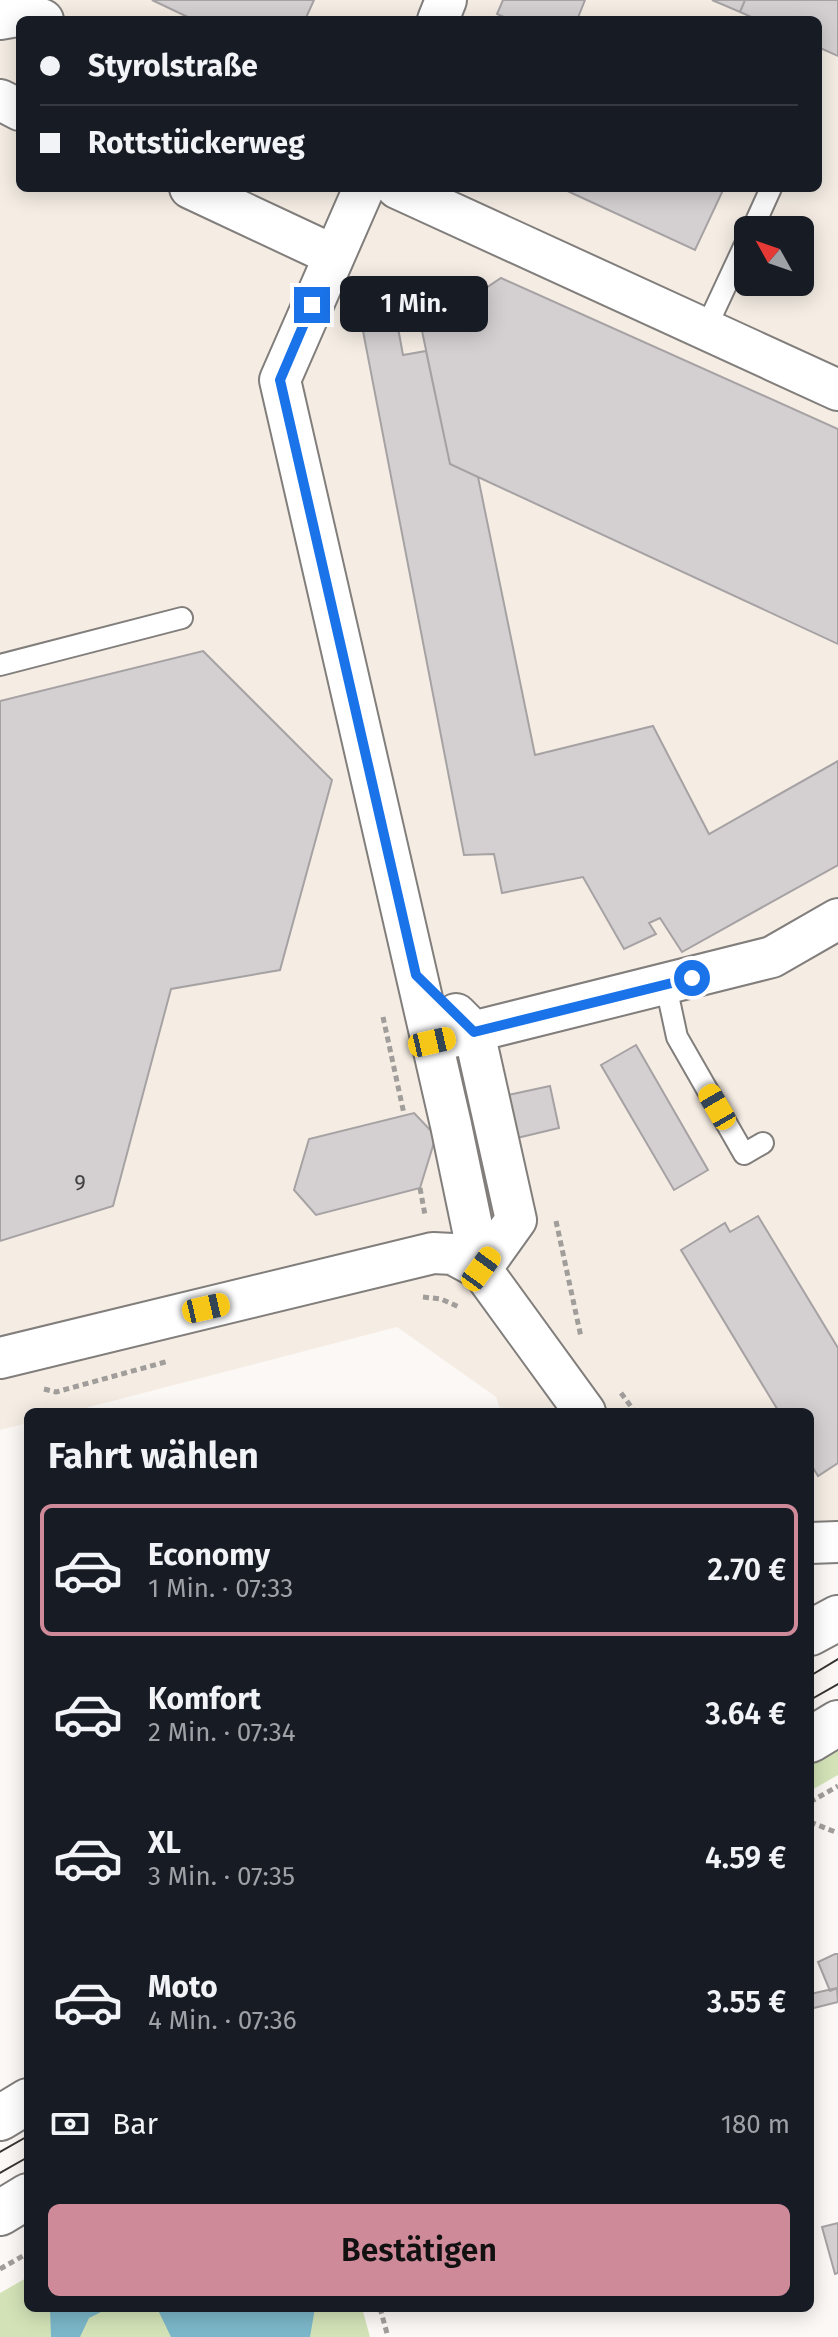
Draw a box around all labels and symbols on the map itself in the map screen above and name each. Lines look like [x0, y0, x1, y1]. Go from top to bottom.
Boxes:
north arrow [734, 216, 814, 296]
callout: 1 Min. [340, 277, 488, 333]
route end [294, 287, 330, 323]
route start [674, 960, 710, 996]
car [406, 1025, 458, 1059]
car [695, 1080, 739, 1134]
house number: 9 [74, 1169, 86, 1196]
car [457, 1243, 505, 1295]
car [180, 1291, 232, 1325]

